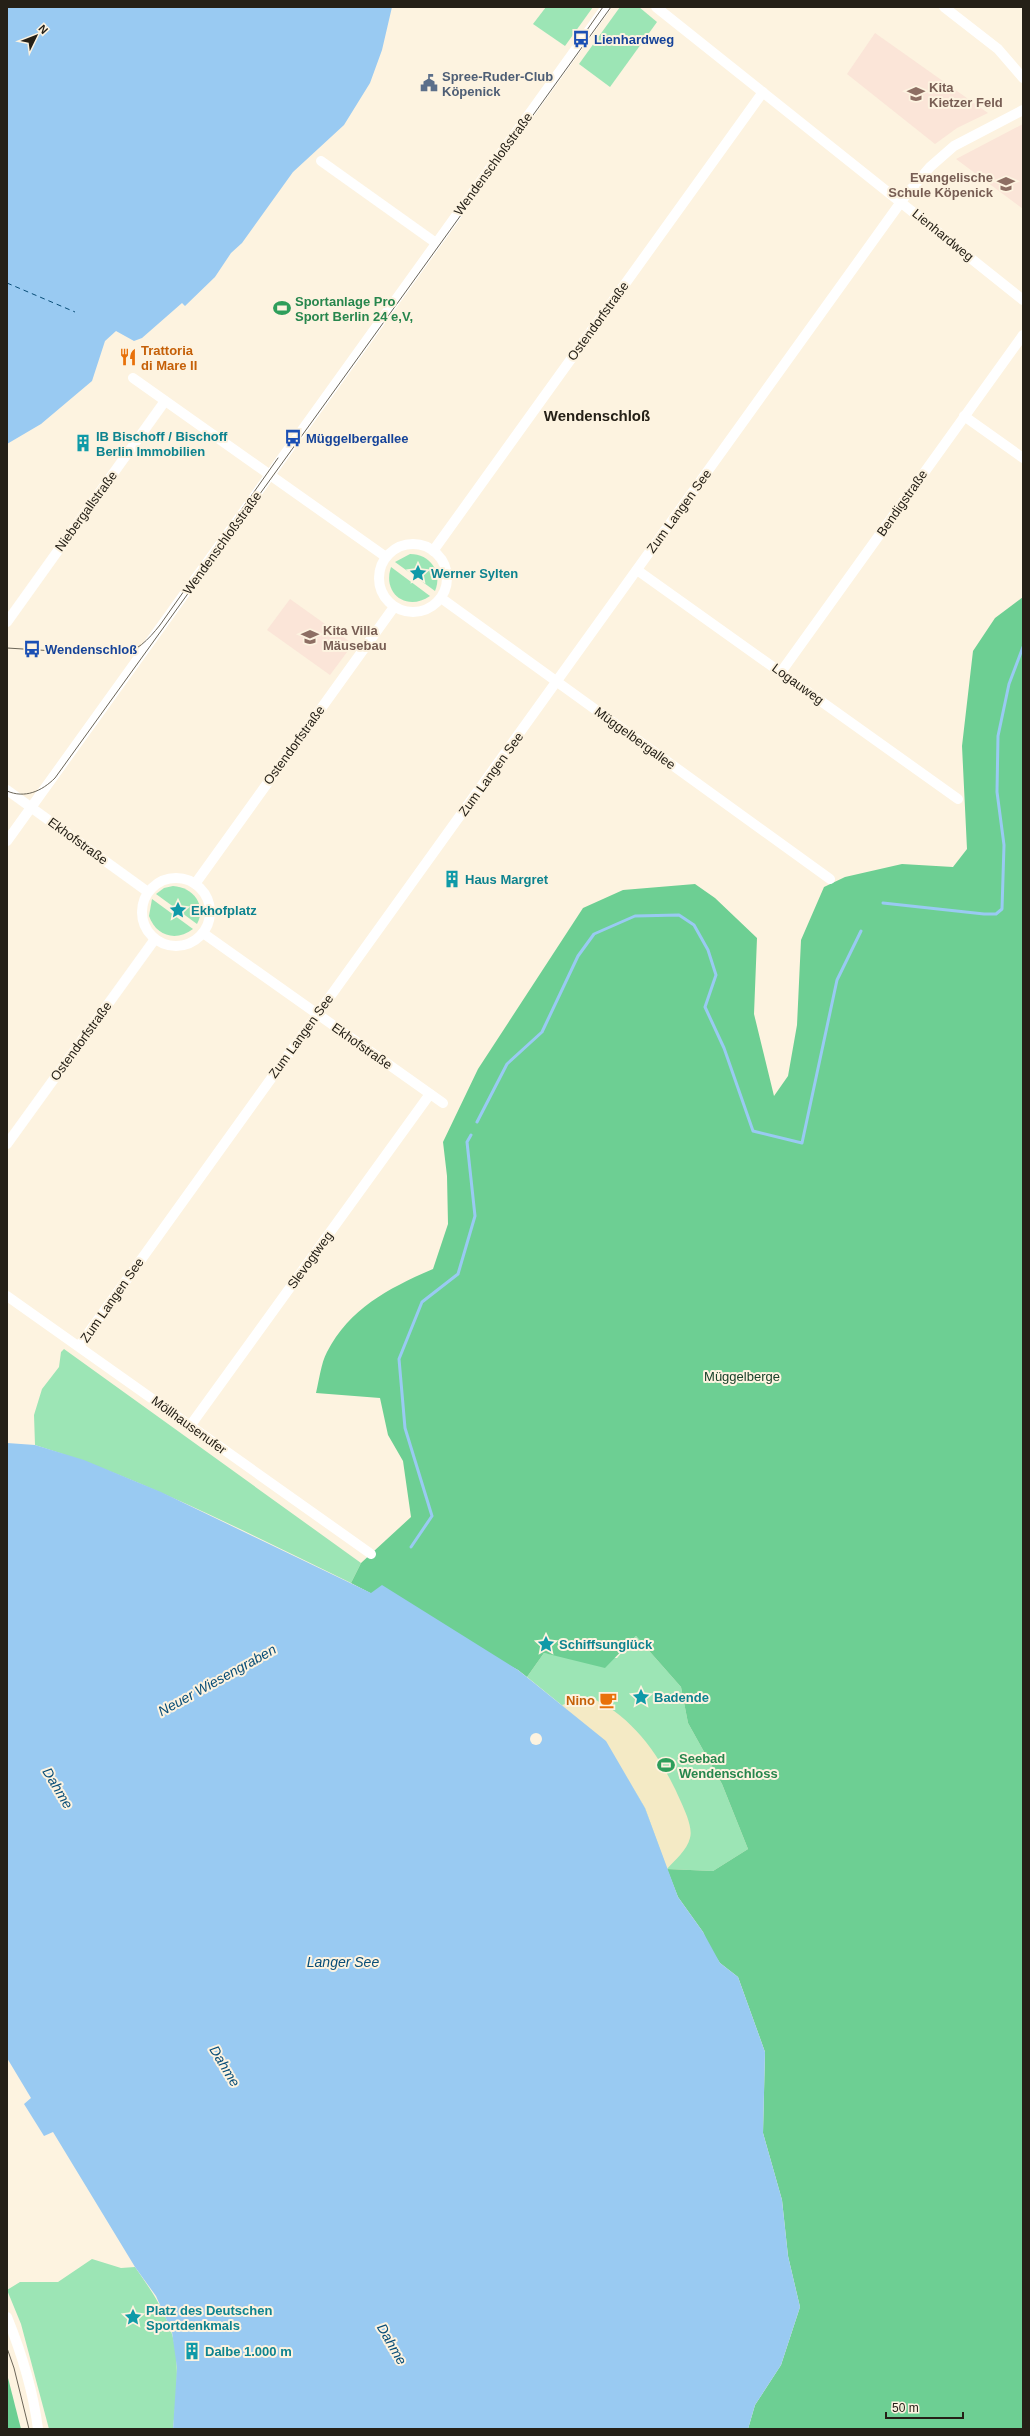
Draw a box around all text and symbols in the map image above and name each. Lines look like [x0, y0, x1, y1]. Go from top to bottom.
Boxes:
north arrow [16, 16, 56, 56]
text: N [36, 22, 50, 36]
bus stop icon: Lienhardweg [571, 29, 591, 49]
place label: Lienhardweg [594, 32, 674, 47]
place label: Spree-Ruder-Club Köpenick [442, 69, 553, 99]
public building icon: Spree-Ruder-Club Köpenick [419, 73, 439, 93]
place label: Kita Kietzer Feld [929, 80, 1003, 110]
school or university icon: Kita Kietzer Feld [906, 84, 926, 104]
street label: Wendenschloßstraße [451, 110, 535, 218]
place label: Evangelische Schule Köpenick [888, 170, 994, 200]
school or university icon: Evangelische Schule Köpenick [996, 174, 1016, 194]
street label: Lienhardweg [909, 206, 977, 264]
street label: Ostendorfstraße [564, 279, 632, 363]
place label: Sportanlage Pro Sport Berlin 24 e,V, [295, 294, 413, 324]
sports icon: Sportanlage Pro Sport Berlin 24 e,V, [272, 298, 292, 318]
place label: Trattoria di Mare II [141, 343, 197, 373]
restaurant icon: Trattoria di Mare II [118, 347, 138, 367]
district label: Wendenschloß [544, 407, 650, 424]
bus stop icon: Müggelbergallee [283, 428, 303, 448]
place label: IB Bischoff / Bischoff Berlin Immobilien [96, 429, 228, 459]
place label: Müggelbergallee [306, 431, 409, 446]
building icon: IB Bischoff / Bischoff Berlin Immobilien [73, 433, 93, 453]
street label: Zum Langen See [644, 466, 714, 556]
street label: Bendigstraße [874, 467, 930, 539]
street label: Niebergallstraße [52, 468, 120, 554]
street label: Wendenschloßstraße [180, 489, 264, 597]
place icon: Werner Sylten [408, 563, 428, 583]
place label: Werner Sylten [431, 566, 518, 581]
place label: Kita Villa Mäusebau [323, 623, 387, 653]
school or university icon: Kita Villa Mäusebau [300, 627, 320, 647]
bus stop icon: Wendenschloß [22, 639, 42, 659]
place label: Wendenschloß [45, 642, 137, 657]
street label: Logauweg [769, 660, 827, 708]
street label: Ostendorfstraße [260, 703, 328, 787]
street label: Müggelbergallee [592, 704, 678, 772]
street label: Zum Langen See [456, 729, 526, 819]
street label: Ekhofstraße [45, 814, 111, 868]
building icon: Haus Margret [442, 869, 462, 889]
place label: Haus Margret [465, 872, 549, 887]
place icon: Ekhofplatz [168, 900, 188, 920]
place label: Ekhofplatz [191, 903, 257, 918]
street label: Zum Langen See [266, 991, 336, 1081]
street label: Ostendorfstraße [47, 999, 115, 1083]
street label: Ekhofstraße [329, 1020, 395, 1072]
street label: Slevogtweg [284, 1228, 336, 1292]
street label: Zum Langen See [77, 1255, 147, 1345]
park label: Müggelberge [704, 1369, 780, 1384]
street label: Möllhausenufer [149, 1393, 230, 1458]
place icon: Schiffsunglück [536, 1634, 556, 1654]
place label: Schiffsunglück [559, 1637, 653, 1652]
water label: Neuer Wiesengraben [155, 1641, 279, 1719]
place icon: Badende [631, 1687, 651, 1707]
cafe icon: Nino [598, 1690, 618, 1710]
place label: Badende [654, 1690, 709, 1705]
place label: Nino [566, 1693, 595, 1708]
place label: Seebad Wendenschloss [679, 1751, 778, 1781]
sports icon: Seebad Wendenschloss [656, 1755, 676, 1775]
water label: Dahme [40, 1765, 77, 1812]
water label: Langer See [307, 1954, 379, 1970]
water label: Dahme [207, 2043, 244, 2090]
place label: Platz des Deutschen Sportdenkmals [146, 2303, 272, 2333]
place icon: Platz des Deutschen Sportdenkmals [123, 2307, 143, 2327]
water label: Dahme [374, 2320, 410, 2368]
building icon: Dalbe 1.000 m [182, 2341, 202, 2361]
place label: Dalbe 1.000 m [205, 2344, 292, 2359]
scale bar [886, 2394, 963, 2420]
text: 50 m [892, 2401, 919, 2415]

